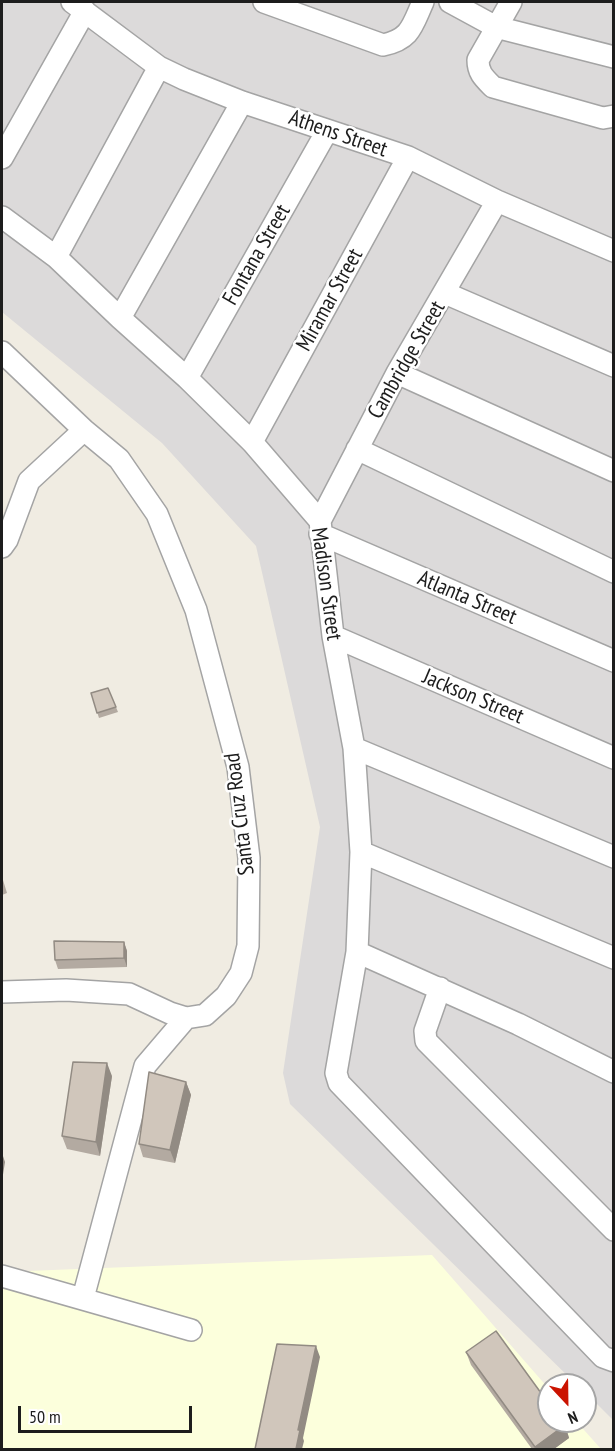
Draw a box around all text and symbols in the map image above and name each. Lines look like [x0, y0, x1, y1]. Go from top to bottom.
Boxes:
street label: Athens Street [285, 105, 391, 163]
street label: Fontana Street [218, 200, 296, 310]
street label: Miramar Street [291, 244, 369, 356]
street label: Cambridge Street [363, 296, 451, 424]
street label: Madison Street [305, 526, 347, 642]
street label: Atlanta Street [414, 565, 520, 631]
street label: Jackson Street [418, 664, 528, 730]
street label: Santa Cruz Road [219, 751, 261, 877]
north arrow [537, 1373, 597, 1433]
scale bar [21, 1394, 195, 1432]
text: 50 m [29, 1405, 61, 1428]
text: N [565, 1407, 581, 1429]

